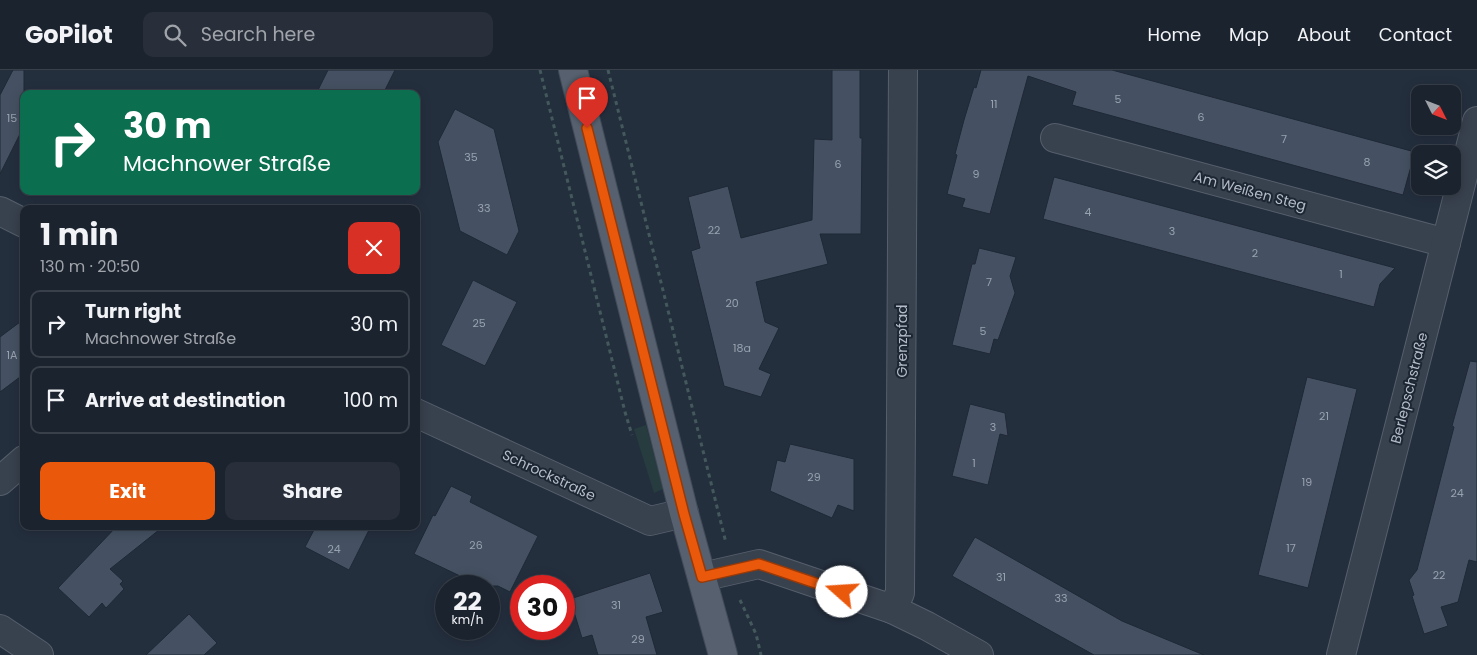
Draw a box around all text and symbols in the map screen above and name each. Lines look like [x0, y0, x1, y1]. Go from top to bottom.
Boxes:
search box [143, 12, 493, 57]
text: GoPilot [25, 18, 113, 51]
icon: search [161, 21, 189, 49]
text: Search here [201, 21, 315, 48]
text: Home [1147, 22, 1201, 47]
text: Map [1229, 22, 1269, 47]
text: About [1297, 22, 1351, 47]
text: Contact [1379, 22, 1452, 47]
pin [566, 77, 608, 128]
icon: arrive [573, 84, 601, 112]
north arrow [1411, 85, 1461, 135]
map controls [1411, 85, 1461, 195]
house number: 5 [1115, 91, 1122, 107]
house number: 11 [990, 96, 998, 112]
text: 30 m [123, 101, 211, 150]
house number: 6 [1198, 109, 1205, 125]
house number: 15 [7, 110, 17, 126]
icon: right [40, 110, 105, 175]
house number: 7 [1281, 131, 1287, 147]
button: layers [1411, 145, 1461, 195]
text: Machnower Straße [123, 148, 331, 179]
house number: 35 [464, 149, 478, 165]
house number: 8 [1364, 154, 1371, 170]
house number: 6 [835, 156, 842, 172]
house number: 9 [973, 166, 980, 182]
street label: Am Weißen Steg [1192, 166, 1308, 216]
house number: 33 [478, 200, 490, 216]
house number: 4 [1085, 204, 1092, 220]
text: 1 min [40, 213, 118, 256]
button: close [348, 222, 400, 274]
house number: 22 [708, 222, 720, 238]
house number: 3 [1169, 223, 1175, 239]
house number: 2 [1252, 245, 1258, 261]
text: 130 m · 20:50 [40, 255, 140, 278]
house number: 1 [1339, 266, 1343, 282]
house number: 7 [986, 274, 992, 290]
house number: 20 [725, 295, 739, 311]
text: Turn right [85, 298, 181, 325]
street label: Grenzpfad [892, 304, 912, 378]
icon: right [42, 310, 70, 338]
text: 30 m [350, 311, 398, 338]
house number: 25 [472, 315, 486, 331]
house number: 5 [980, 323, 987, 339]
text: Machnower Straße [85, 327, 236, 350]
street label: Berlepschstraße [1385, 330, 1433, 446]
house number: 18a [733, 340, 751, 356]
house number: 1A [7, 347, 18, 363]
icon: arrive [42, 386, 70, 414]
text: Arrive at destination [85, 387, 286, 414]
text: 100 m [343, 387, 398, 414]
house number: 21 [1319, 408, 1329, 424]
house number: 3 [990, 419, 996, 435]
street label: Schrockstraße [499, 445, 599, 506]
house number: 1 [972, 455, 976, 471]
button: Exit [40, 462, 215, 520]
button: Share [225, 462, 400, 520]
house number: 29 [807, 469, 821, 485]
house number: 19 [1302, 474, 1312, 490]
house number: 24 [1450, 485, 1464, 501]
house number: 26 [469, 537, 483, 553]
house number: 17 [1286, 540, 1296, 556]
house number: 24 [327, 541, 341, 557]
position arrow [815, 565, 867, 617]
house number: 22 [1433, 567, 1445, 583]
house number: 31 [996, 569, 1006, 585]
speed limit sign: 30 [510, 575, 575, 640]
text: 22 [453, 584, 482, 619]
house number: 33 [1055, 590, 1067, 606]
house number: 31 [611, 597, 621, 613]
text: km/h [452, 611, 483, 628]
house number: 29 [631, 631, 645, 647]

